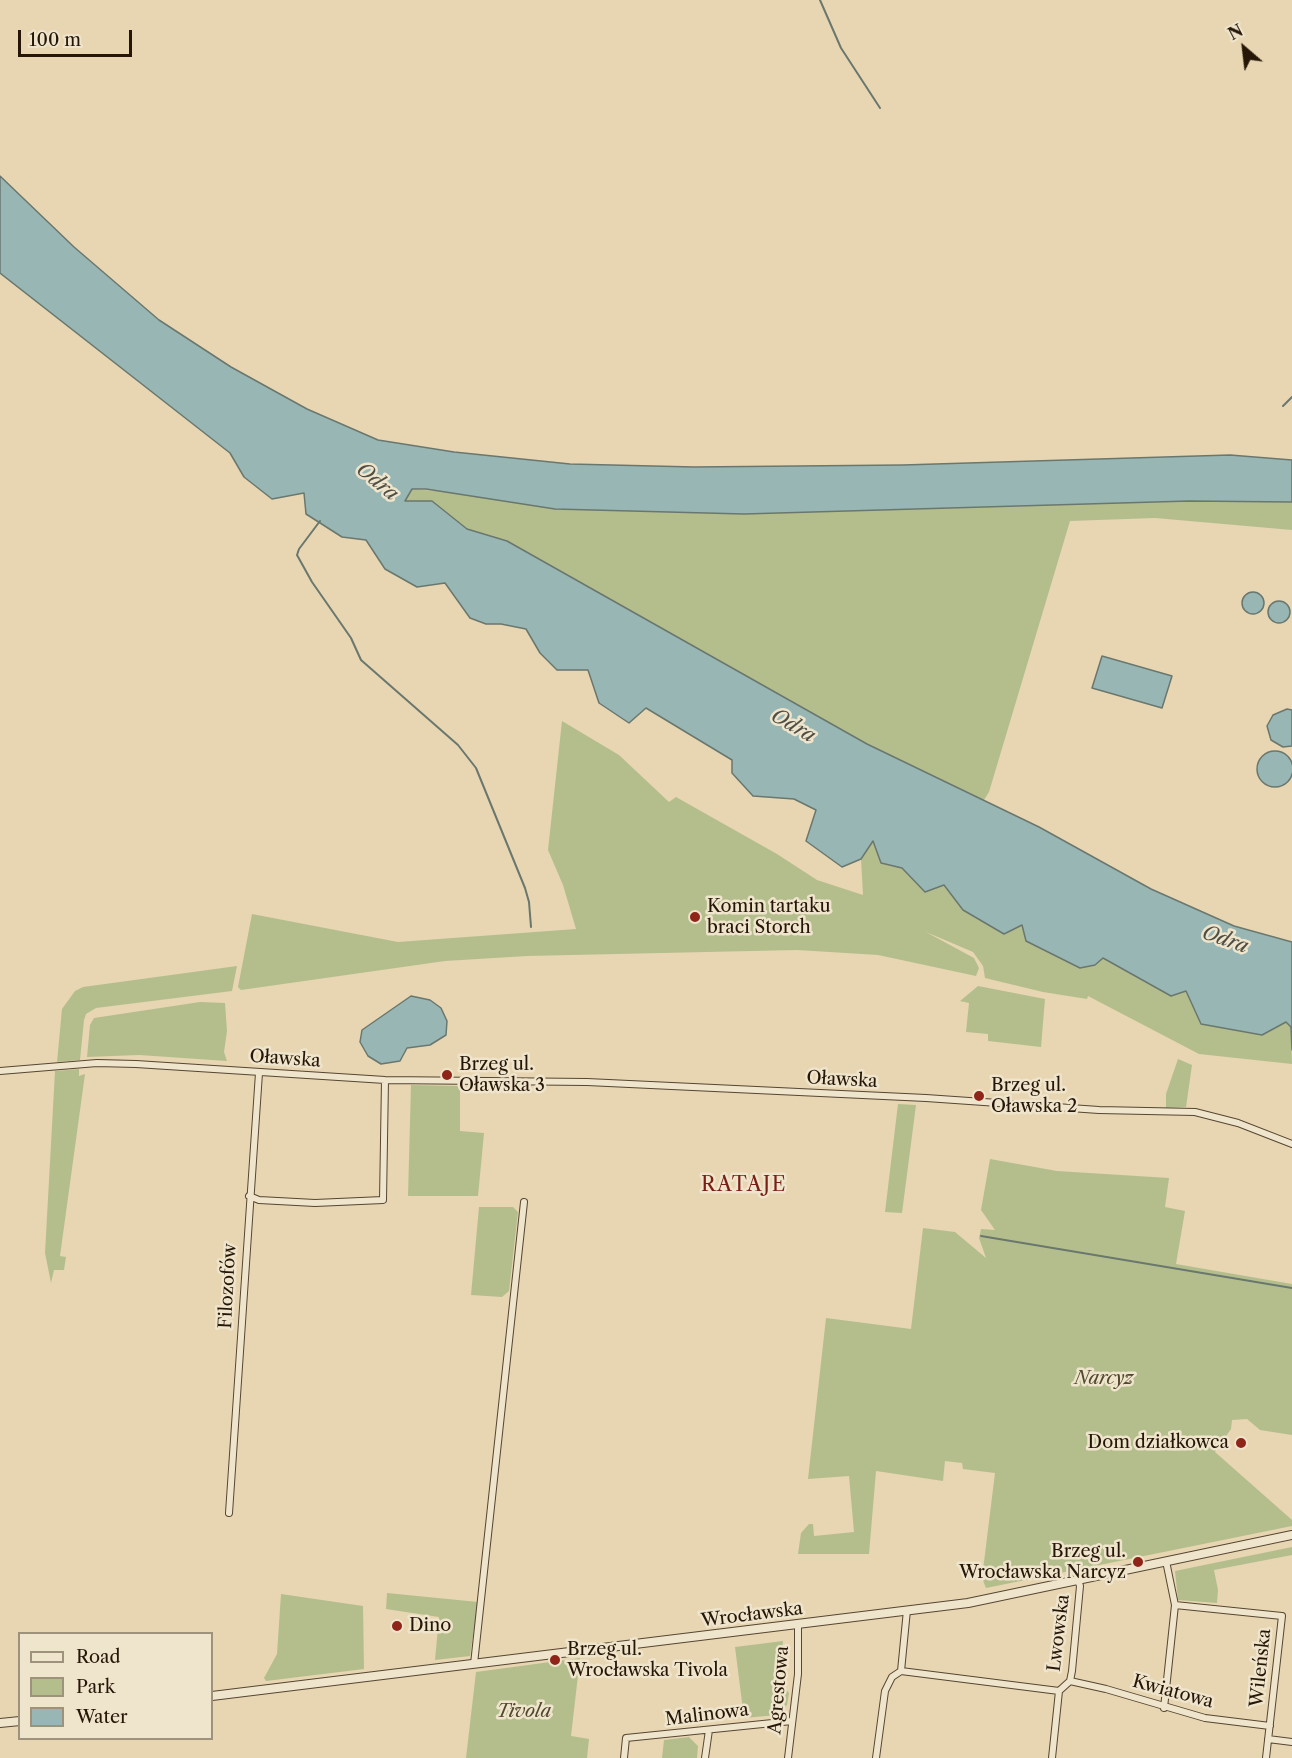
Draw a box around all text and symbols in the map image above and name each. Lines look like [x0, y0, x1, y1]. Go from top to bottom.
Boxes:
scale bar [21, 18, 135, 56]
north arrow [1214, 18, 1274, 78]
text: N [1225, 20, 1246, 44]
text: 100 m [29, 29, 81, 51]
water label: Odra [351, 458, 403, 506]
water label: Odra [766, 704, 820, 748]
place label: Komin tartaku braci Storch [707, 896, 831, 938]
marker: Komin tartaku braci Storch [688, 910, 702, 924]
water label: Odra [1199, 921, 1251, 959]
street label: Oławska [249, 1046, 321, 1072]
place label: Brzeg ul. Oławska 3 [459, 1054, 545, 1096]
street label: Oławska [806, 1067, 878, 1093]
marker: Brzeg ul. Oławska 3 [440, 1068, 454, 1082]
place label: Brzeg ul. Oławska 2 [991, 1075, 1077, 1118]
marker: Brzeg ul. Oławska 2 [972, 1089, 986, 1103]
district label: RATAJE [701, 1173, 787, 1197]
street label: Filozofów [215, 1243, 241, 1329]
park label: Narcyz [1075, 1368, 1133, 1390]
place label: Dom działkowca [1088, 1432, 1229, 1454]
marker: Dom działkowca [1234, 1436, 1248, 1450]
place label: Brzeg ul. Wrocławska Narcyz [959, 1541, 1126, 1584]
marker: Brzeg ul. Wrocławska Narcyz [1131, 1555, 1145, 1569]
street label: Lwowska [1044, 1593, 1074, 1673]
street label: Wrocławska [700, 1598, 804, 1632]
place label: Dino [409, 1615, 451, 1637]
marker: Dino [390, 1619, 404, 1633]
street label: Wileńska [1246, 1628, 1276, 1708]
legend [18, 1632, 213, 1740]
place label: Brzeg ul. Wrocławska Tivola [567, 1639, 728, 1682]
street label: Agrestowa [764, 1645, 794, 1735]
text: Road [76, 1646, 121, 1668]
marker: Brzeg ul. Wrocławska Tivola [548, 1653, 562, 1667]
street label: Kwiatowa [1130, 1671, 1216, 1713]
text: Park [76, 1676, 115, 1698]
street label: Malinowa [664, 1699, 750, 1731]
park label: Tivola [497, 1701, 551, 1723]
text: Water [76, 1706, 128, 1728]

